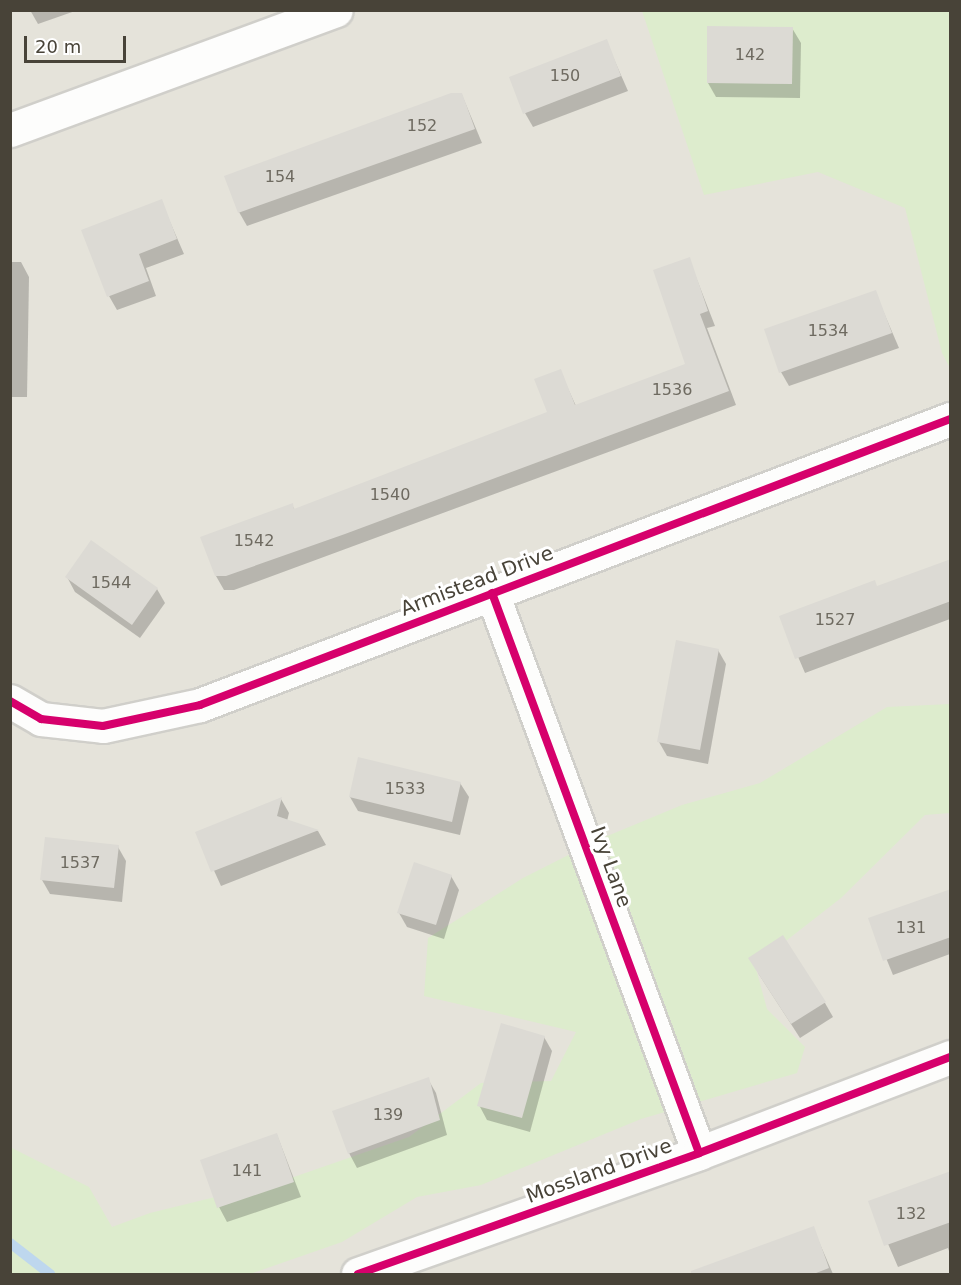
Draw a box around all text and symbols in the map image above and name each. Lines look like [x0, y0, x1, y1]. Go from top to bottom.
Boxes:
scale bar [27, 24, 129, 62]
text: 20 m [35, 36, 81, 57]
house number: 142 [735, 45, 765, 65]
house number: 150 [550, 66, 580, 86]
house number: 152 [407, 116, 437, 136]
house number: 154 [265, 167, 295, 187]
house number: 1534 [808, 321, 848, 341]
house number: 1536 [652, 380, 692, 400]
house number: 1540 [370, 485, 410, 505]
house number: 1542 [234, 531, 274, 551]
street label: Armistead Drive [397, 541, 557, 621]
house number: 1544 [91, 573, 131, 593]
house number: 1527 [815, 610, 855, 630]
house number: 1533 [385, 779, 425, 799]
street label: Ivy Lane [585, 823, 637, 911]
house number: 1537 [60, 853, 100, 873]
house number: 131 [896, 918, 926, 938]
house number: 139 [373, 1105, 403, 1125]
street label: Mossland Drive [523, 1134, 675, 1208]
house number: 141 [232, 1161, 262, 1181]
house number: 132 [896, 1204, 926, 1224]

